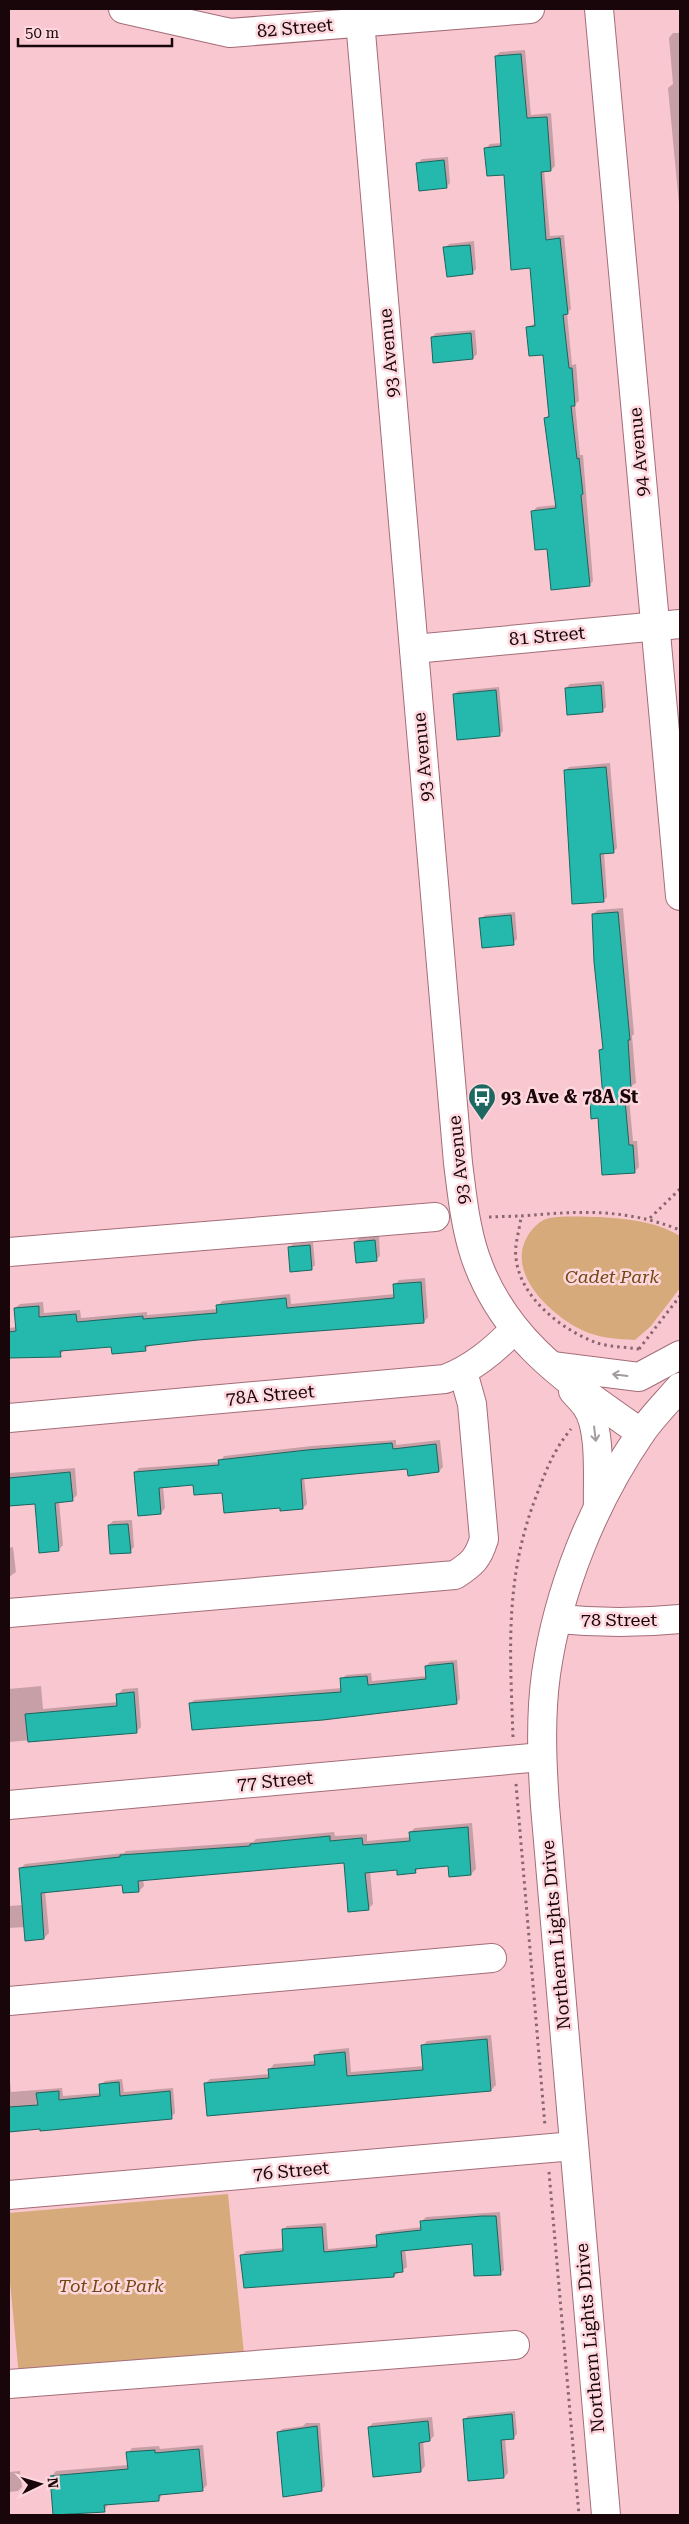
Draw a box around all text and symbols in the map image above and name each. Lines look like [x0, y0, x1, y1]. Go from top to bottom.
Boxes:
street label: 82 Street [256, 14, 334, 41]
scale bar [18, 15, 171, 47]
text: 50 m [25, 24, 60, 42]
street label: 93 Avenue [374, 308, 403, 398]
street label: 94 Avenue [624, 407, 653, 497]
street label: 81 Street [508, 622, 586, 649]
street label: 93 Avenue [408, 712, 437, 802]
bus stop icon: 93 Ave & 78A St [467, 1082, 497, 1121]
place label: 93 Ave & 78A St [501, 1086, 638, 1107]
street label: 93 Avenue [443, 1114, 474, 1206]
park label: Cadet Park [565, 1266, 659, 1287]
one-way arrow [612, 1370, 628, 1380]
street label: 78A Street [225, 1380, 315, 1409]
one-way arrow [590, 1426, 600, 1442]
street label: 78 Street [581, 1609, 657, 1630]
street label: 77 Street [236, 1767, 314, 1794]
street label: Northern Lights Drive [537, 1839, 574, 2031]
street label: 76 Street [252, 2157, 330, 2184]
street label: Northern Lights Drive [571, 2242, 608, 2434]
park label: Tot Lot Park [58, 2275, 164, 2296]
north arrow [15, 2459, 65, 2509]
text: N [45, 2477, 61, 2489]

